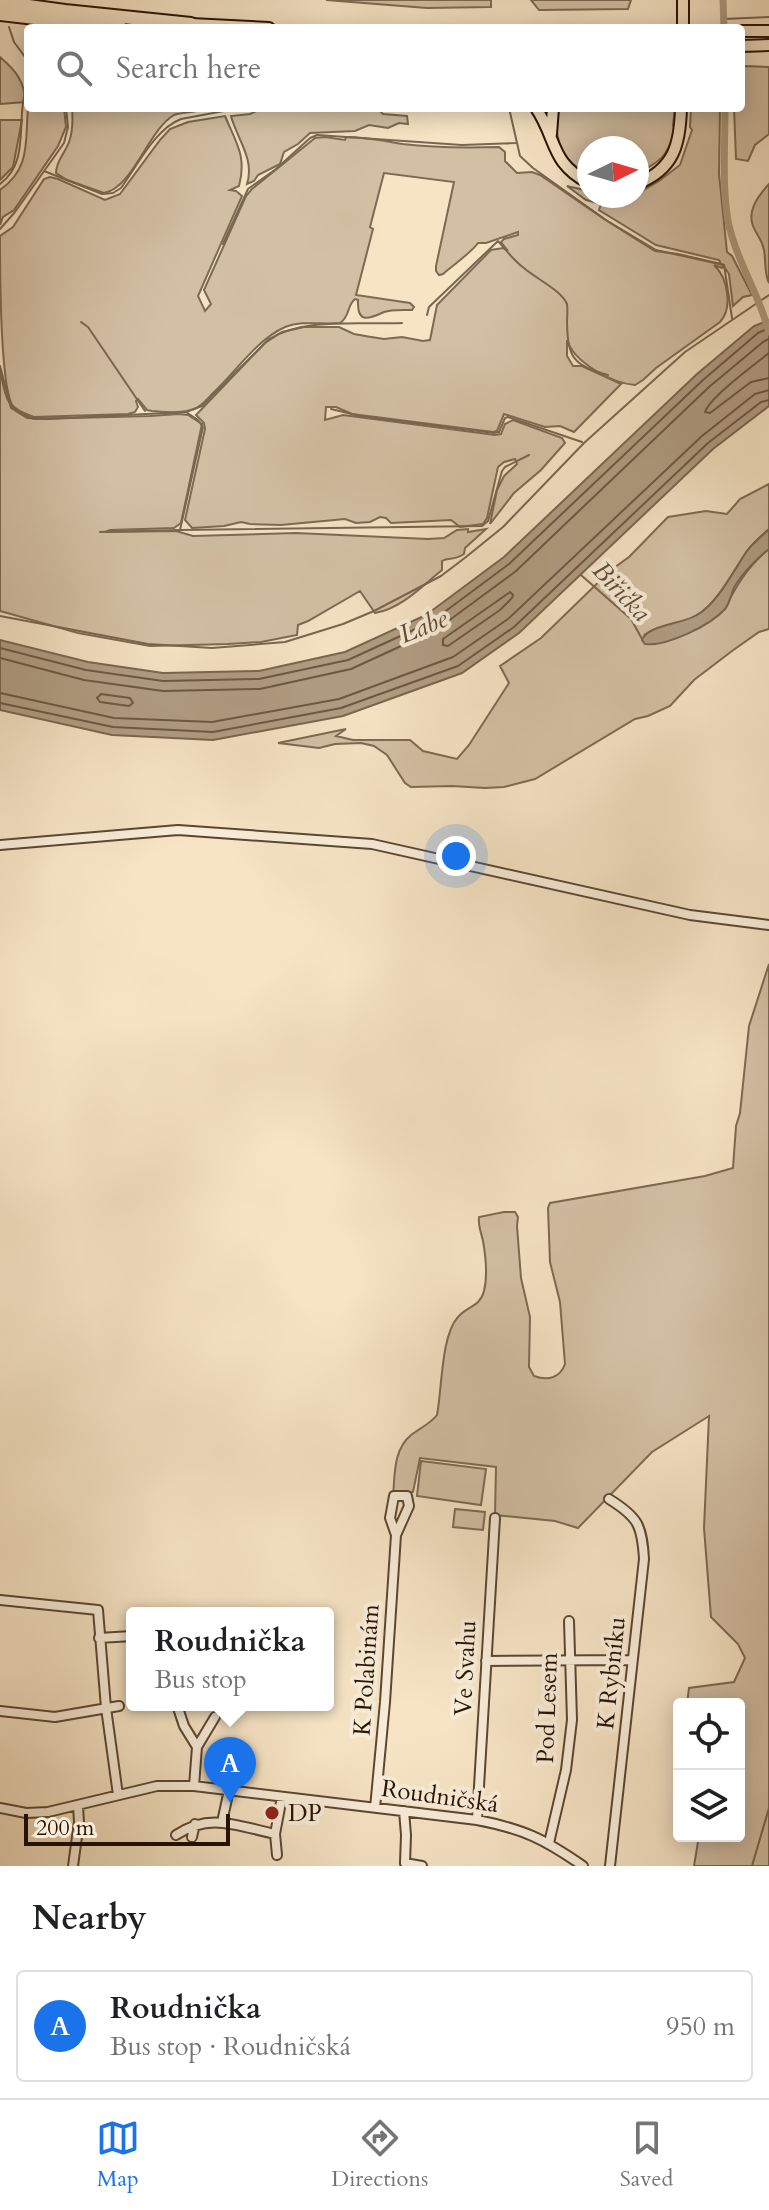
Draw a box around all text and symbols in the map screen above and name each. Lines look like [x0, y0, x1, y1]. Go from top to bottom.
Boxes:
search box [24, 24, 745, 112]
icon: search [52, 46, 96, 90]
text: Search here [116, 48, 261, 89]
north arrow [577, 136, 649, 208]
water label: Biřička [585, 554, 659, 629]
water label: Labe [394, 601, 454, 652]
your location [436, 836, 476, 876]
street label: K Polabinám [345, 1602, 388, 1737]
popup [126, 1607, 334, 1711]
street label: K Rybníku [589, 1615, 634, 1731]
street label: Ve Svahu [447, 1619, 484, 1717]
text: Roudnička [154, 1621, 306, 1662]
street label: Pod Lesem [529, 1651, 566, 1764]
text: Bus stop [154, 1662, 247, 1697]
map controls [673, 1698, 745, 1842]
button: locate [673, 1698, 745, 1770]
pin: A [204, 1737, 256, 1803]
button: layers [673, 1770, 745, 1842]
street label: Roudničská [379, 1772, 501, 1821]
place label: DP [288, 1797, 322, 1830]
marker: DP [263, 1804, 281, 1822]
scale bar [24, 1810, 230, 1846]
text: 200 m [36, 1813, 94, 1843]
text: Nearby [32, 1895, 147, 1941]
text: Roudnička [110, 1988, 261, 2029]
text: A [50, 2009, 70, 2044]
text: 950 m [666, 2009, 735, 2044]
text: Bus stop · Roudničská [110, 2029, 351, 2064]
tab: Map [96, 2116, 140, 2194]
tab: Directions [331, 2116, 428, 2194]
tab: Saved [620, 2116, 673, 2194]

